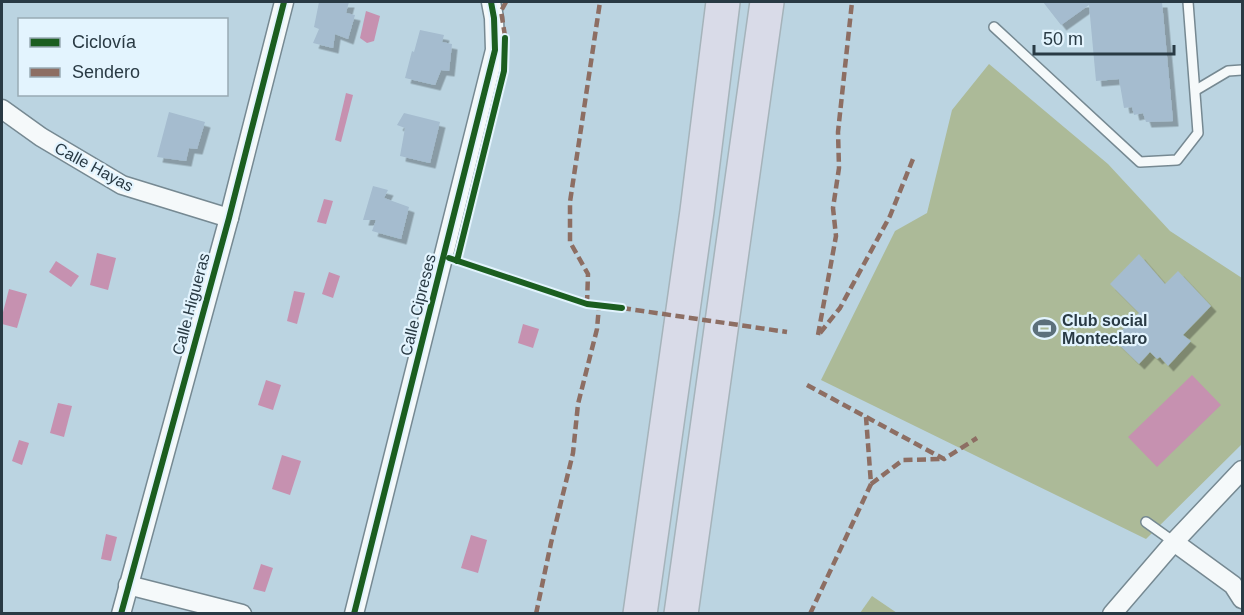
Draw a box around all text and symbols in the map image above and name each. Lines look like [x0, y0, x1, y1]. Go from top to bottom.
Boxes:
legend [18, 18, 228, 96]
scale bar [1034, 18, 1174, 56]
text: 50 m [1043, 29, 1083, 49]
text: Ciclovía [72, 32, 137, 52]
text: Sendero [72, 62, 140, 82]
street label: Calle Hayas [52, 139, 136, 195]
street label: Calle Higueras [169, 251, 213, 357]
street label: Calle Cipreses [397, 252, 439, 358]
place label: Club social Monteclaro [1062, 312, 1148, 347]
sports icon: Club social Monteclaro [1031, 316, 1057, 342]

